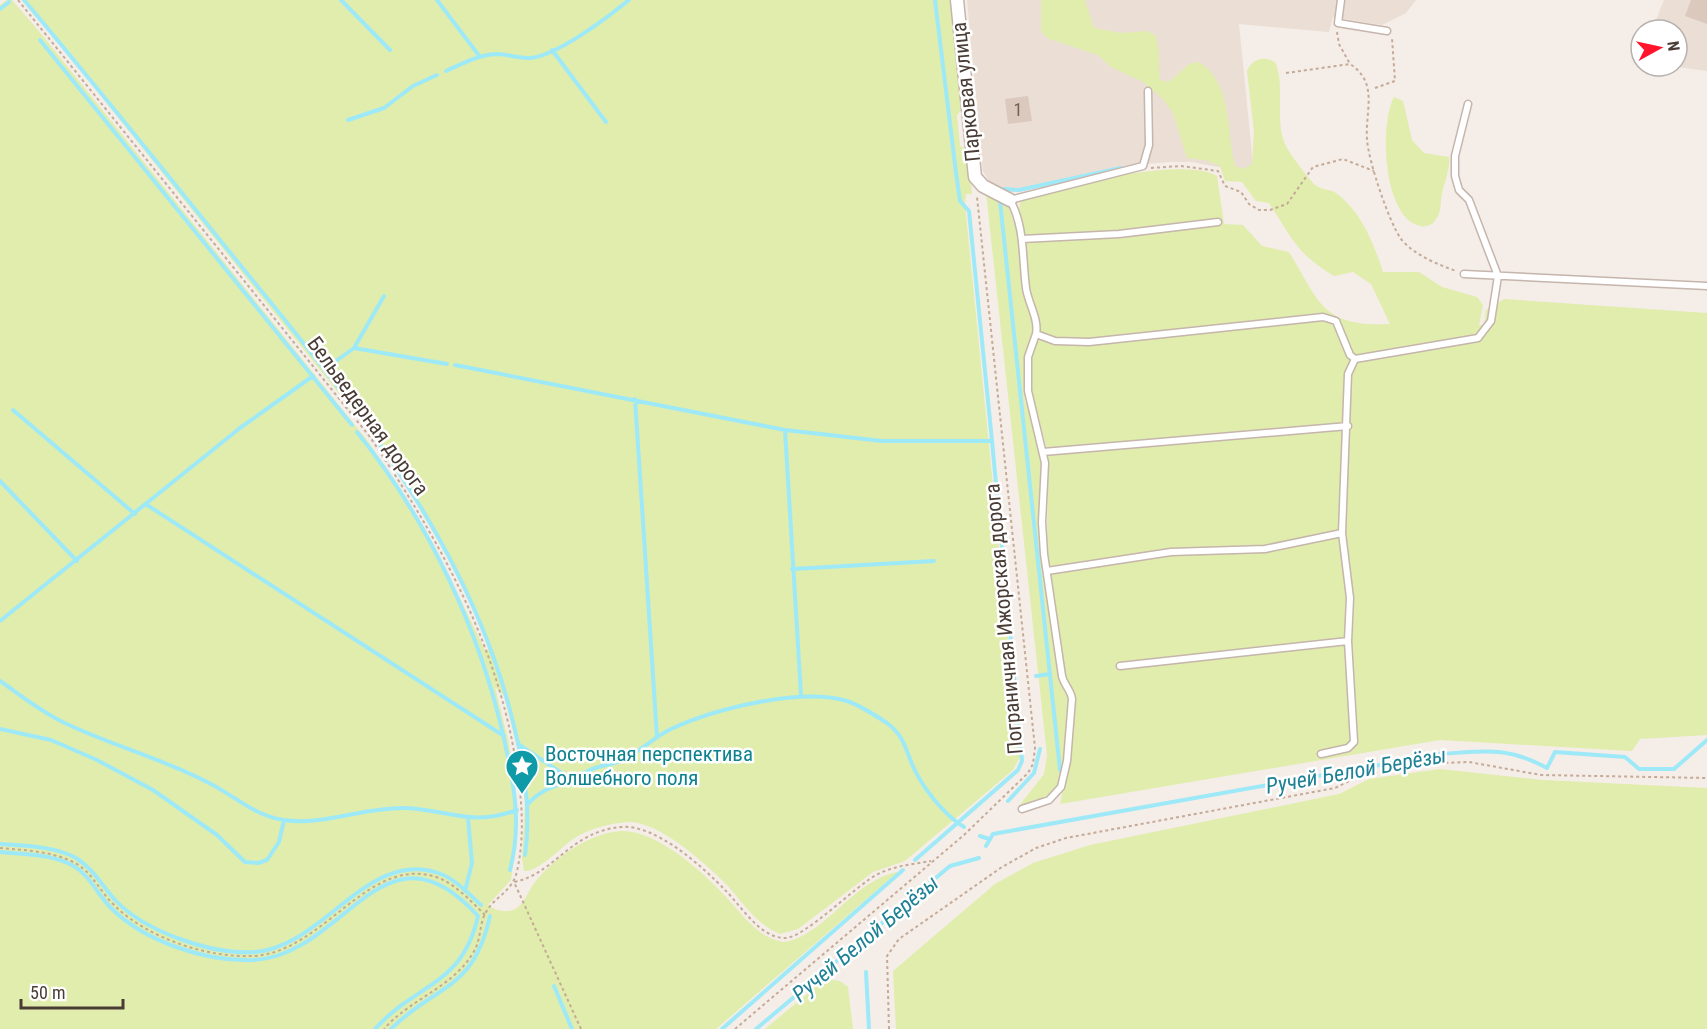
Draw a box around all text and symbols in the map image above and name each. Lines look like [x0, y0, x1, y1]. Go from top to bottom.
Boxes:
north arrow [1629, 18, 1689, 78]
street label: Парковая улица [947, 21, 985, 163]
text: N [1663, 40, 1683, 52]
house number: 1 [1014, 99, 1022, 120]
street label: Бельведерная дорога [302, 332, 434, 500]
street label: Пограничная Ижорская дорога [980, 483, 1028, 755]
place label: Восточная перспектива Волшебного поля [545, 742, 753, 790]
water label: Ручей Белой Берёзы [1264, 742, 1448, 799]
place icon: Восточная перспектива Волшебного поля [504, 748, 540, 795]
water label: Ручей Белой Берёзы [787, 870, 943, 1007]
scale bar [21, 972, 123, 1010]
text: 50 m [30, 982, 65, 1003]

